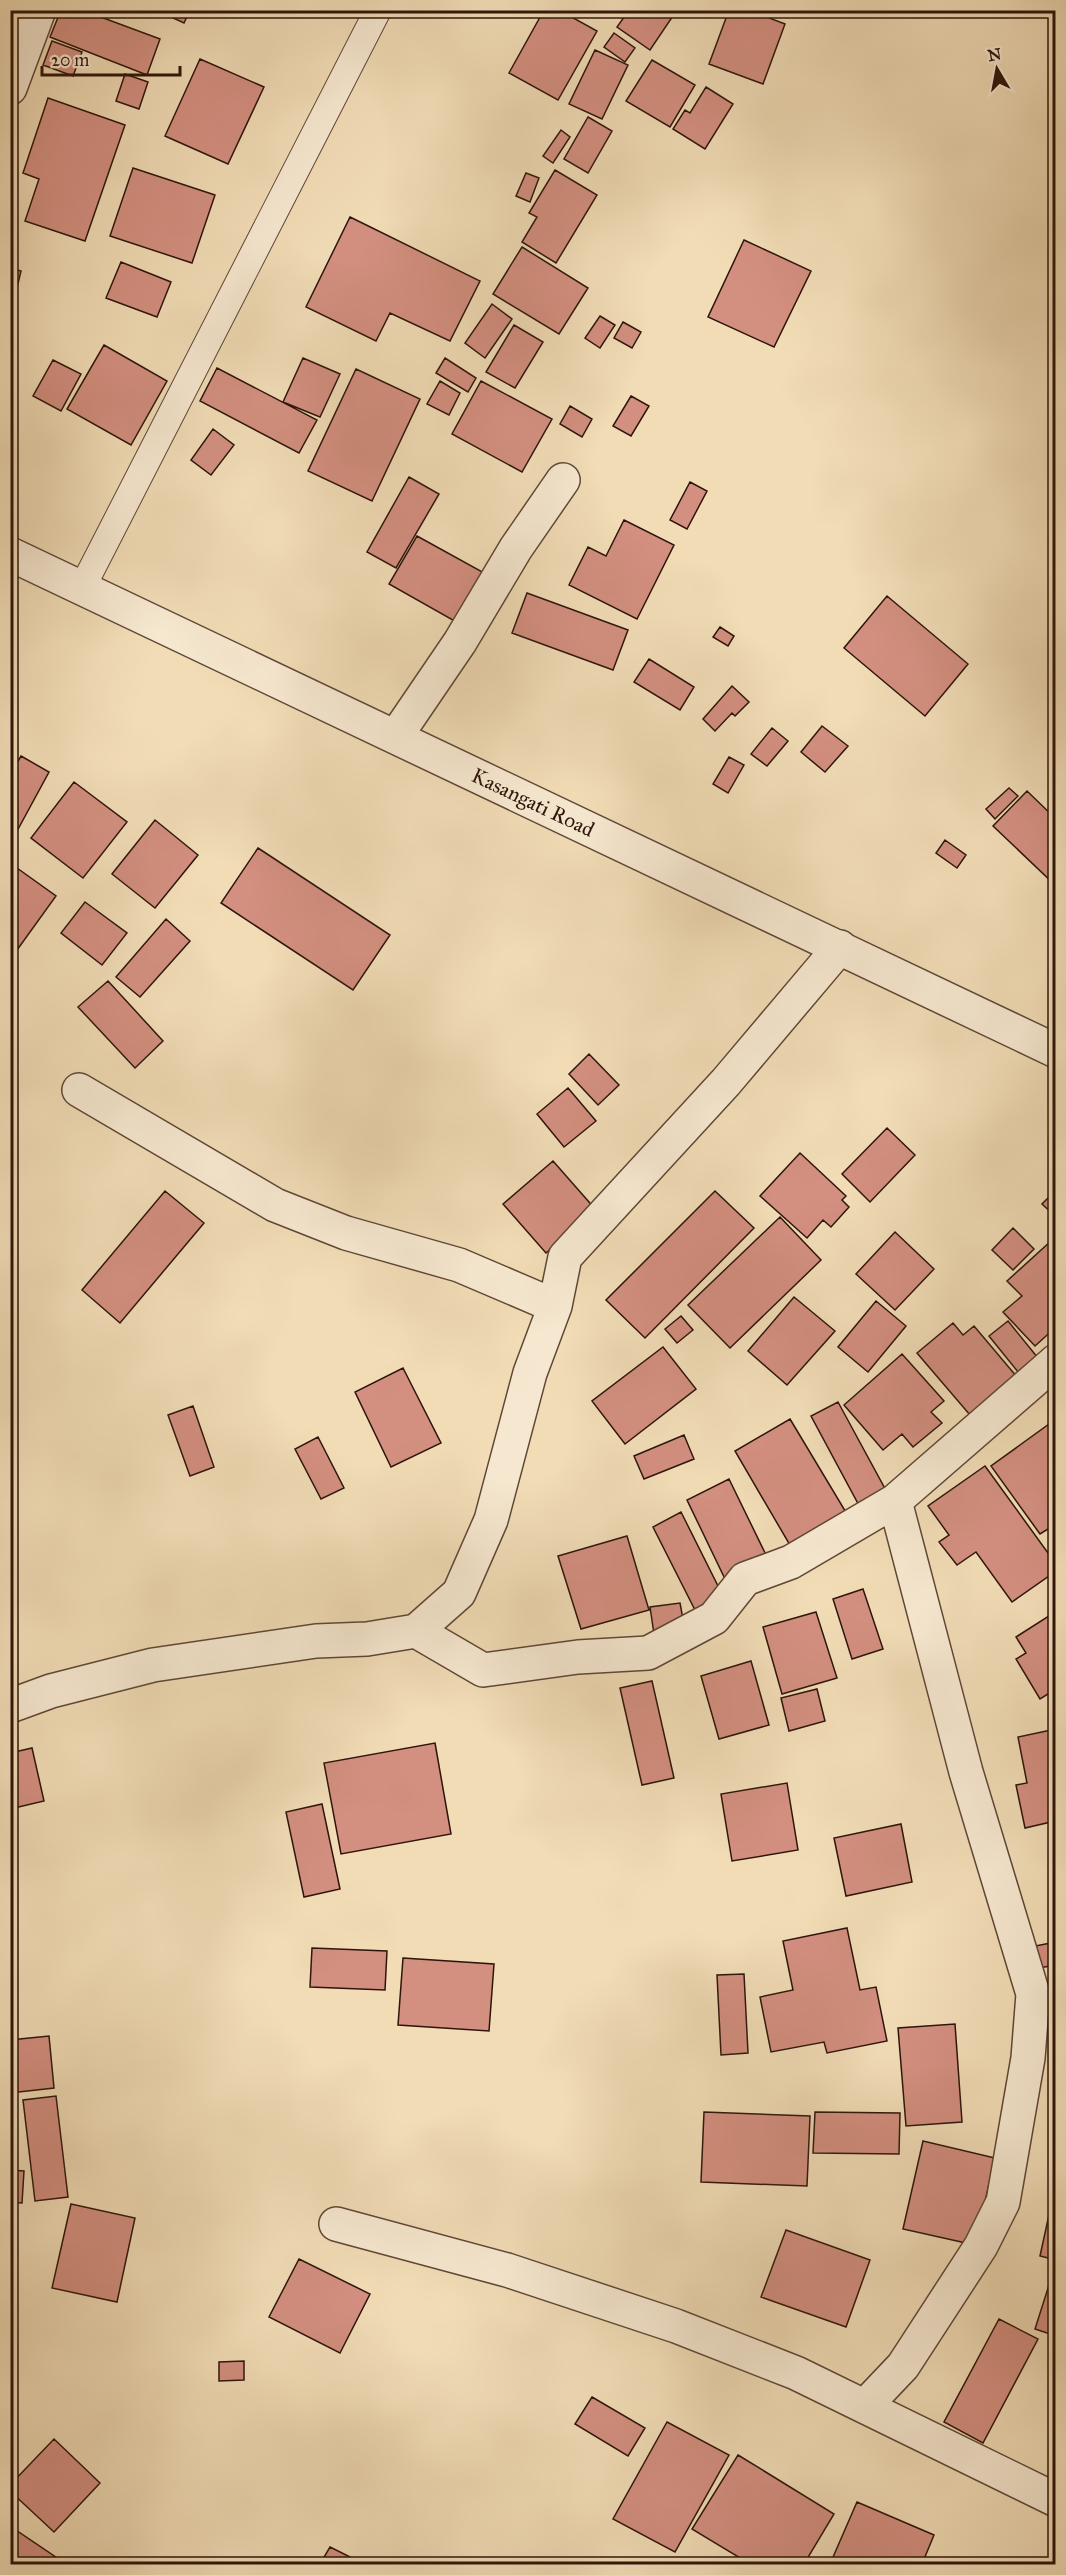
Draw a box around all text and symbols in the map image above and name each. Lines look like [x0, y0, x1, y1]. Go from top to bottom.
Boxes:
scale bar [42, 39, 180, 77]
north arrow [967, 39, 1027, 99]
text: N [986, 44, 1003, 65]
text: 20 m [51, 49, 89, 71]
street label: Kasangati Road [467, 762, 599, 843]

